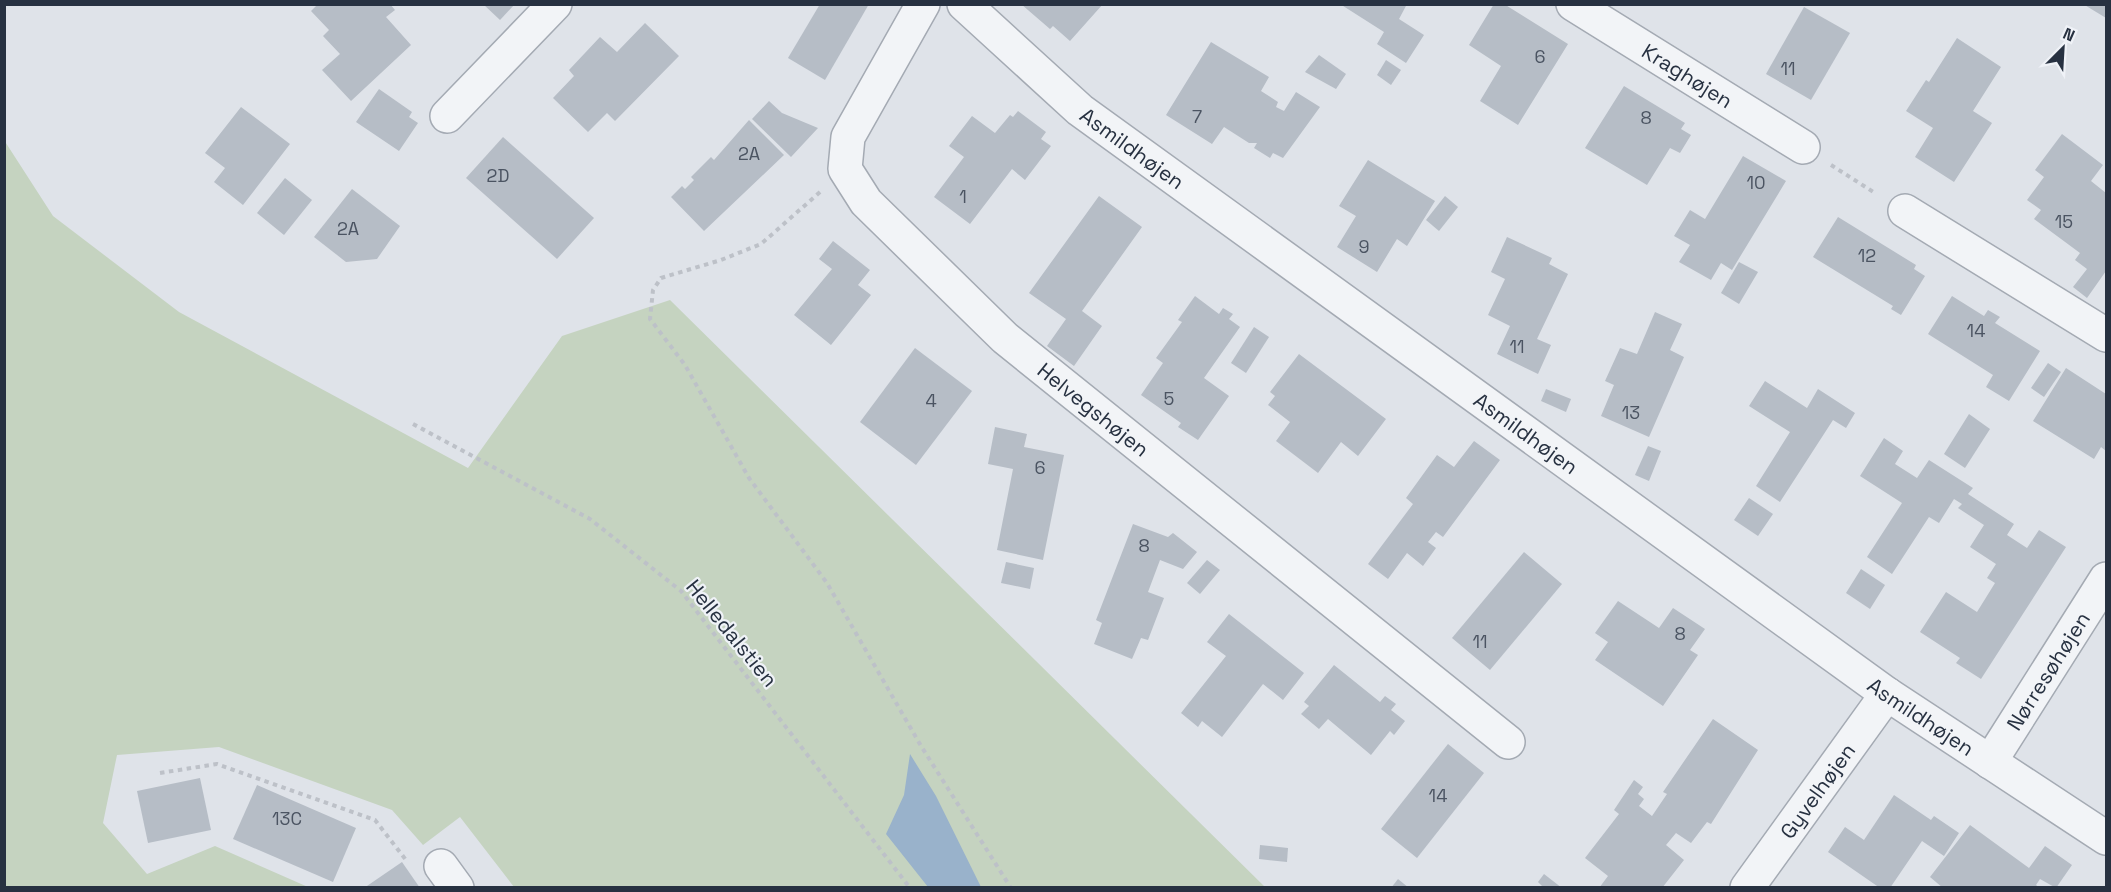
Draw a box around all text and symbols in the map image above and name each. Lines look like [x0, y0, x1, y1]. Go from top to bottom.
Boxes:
north arrow [2033, 18, 2093, 78]
text: N [2060, 23, 2078, 47]
street label: Kraghøjen [1637, 37, 1738, 114]
house number: 6 [1534, 45, 1546, 68]
house number: 11 [1780, 57, 1796, 80]
street label: Asmildhøjen [1075, 101, 1190, 195]
house number: 7 [1192, 105, 1202, 128]
house number: 8 [1640, 106, 1652, 129]
house number: 2A [738, 142, 760, 165]
house number: 2D [487, 164, 509, 187]
house number: 10 [1746, 171, 1766, 194]
house number: 1 [959, 185, 967, 208]
house number: 15 [2055, 210, 2073, 233]
house number: 2A [337, 217, 359, 240]
house number: 9 [1358, 235, 1370, 258]
house number: 12 [1858, 244, 1876, 267]
house number: 14 [1967, 319, 1985, 342]
house number: 11 [1509, 335, 1525, 358]
street label: Helvegshøjen [1032, 356, 1155, 462]
street label: Asmildhøjen [1469, 386, 1584, 480]
house number: 5 [1164, 387, 1174, 410]
house number: 4 [925, 389, 937, 412]
house number: 13 [1622, 401, 1640, 424]
house number: 6 [1034, 456, 1046, 479]
house number: 8 [1138, 534, 1150, 557]
street label: Helledalstien [680, 574, 784, 692]
street label: Nørresøhøjen [2000, 606, 2095, 735]
house number: 8 [1674, 622, 1686, 645]
house number: 11 [1472, 630, 1488, 653]
street label: Asmildhøjen [1862, 671, 1980, 761]
street label: Gyvelhøjen [1774, 738, 1861, 844]
house number: 14 [1429, 784, 1447, 807]
house number: 13C [272, 807, 302, 830]

